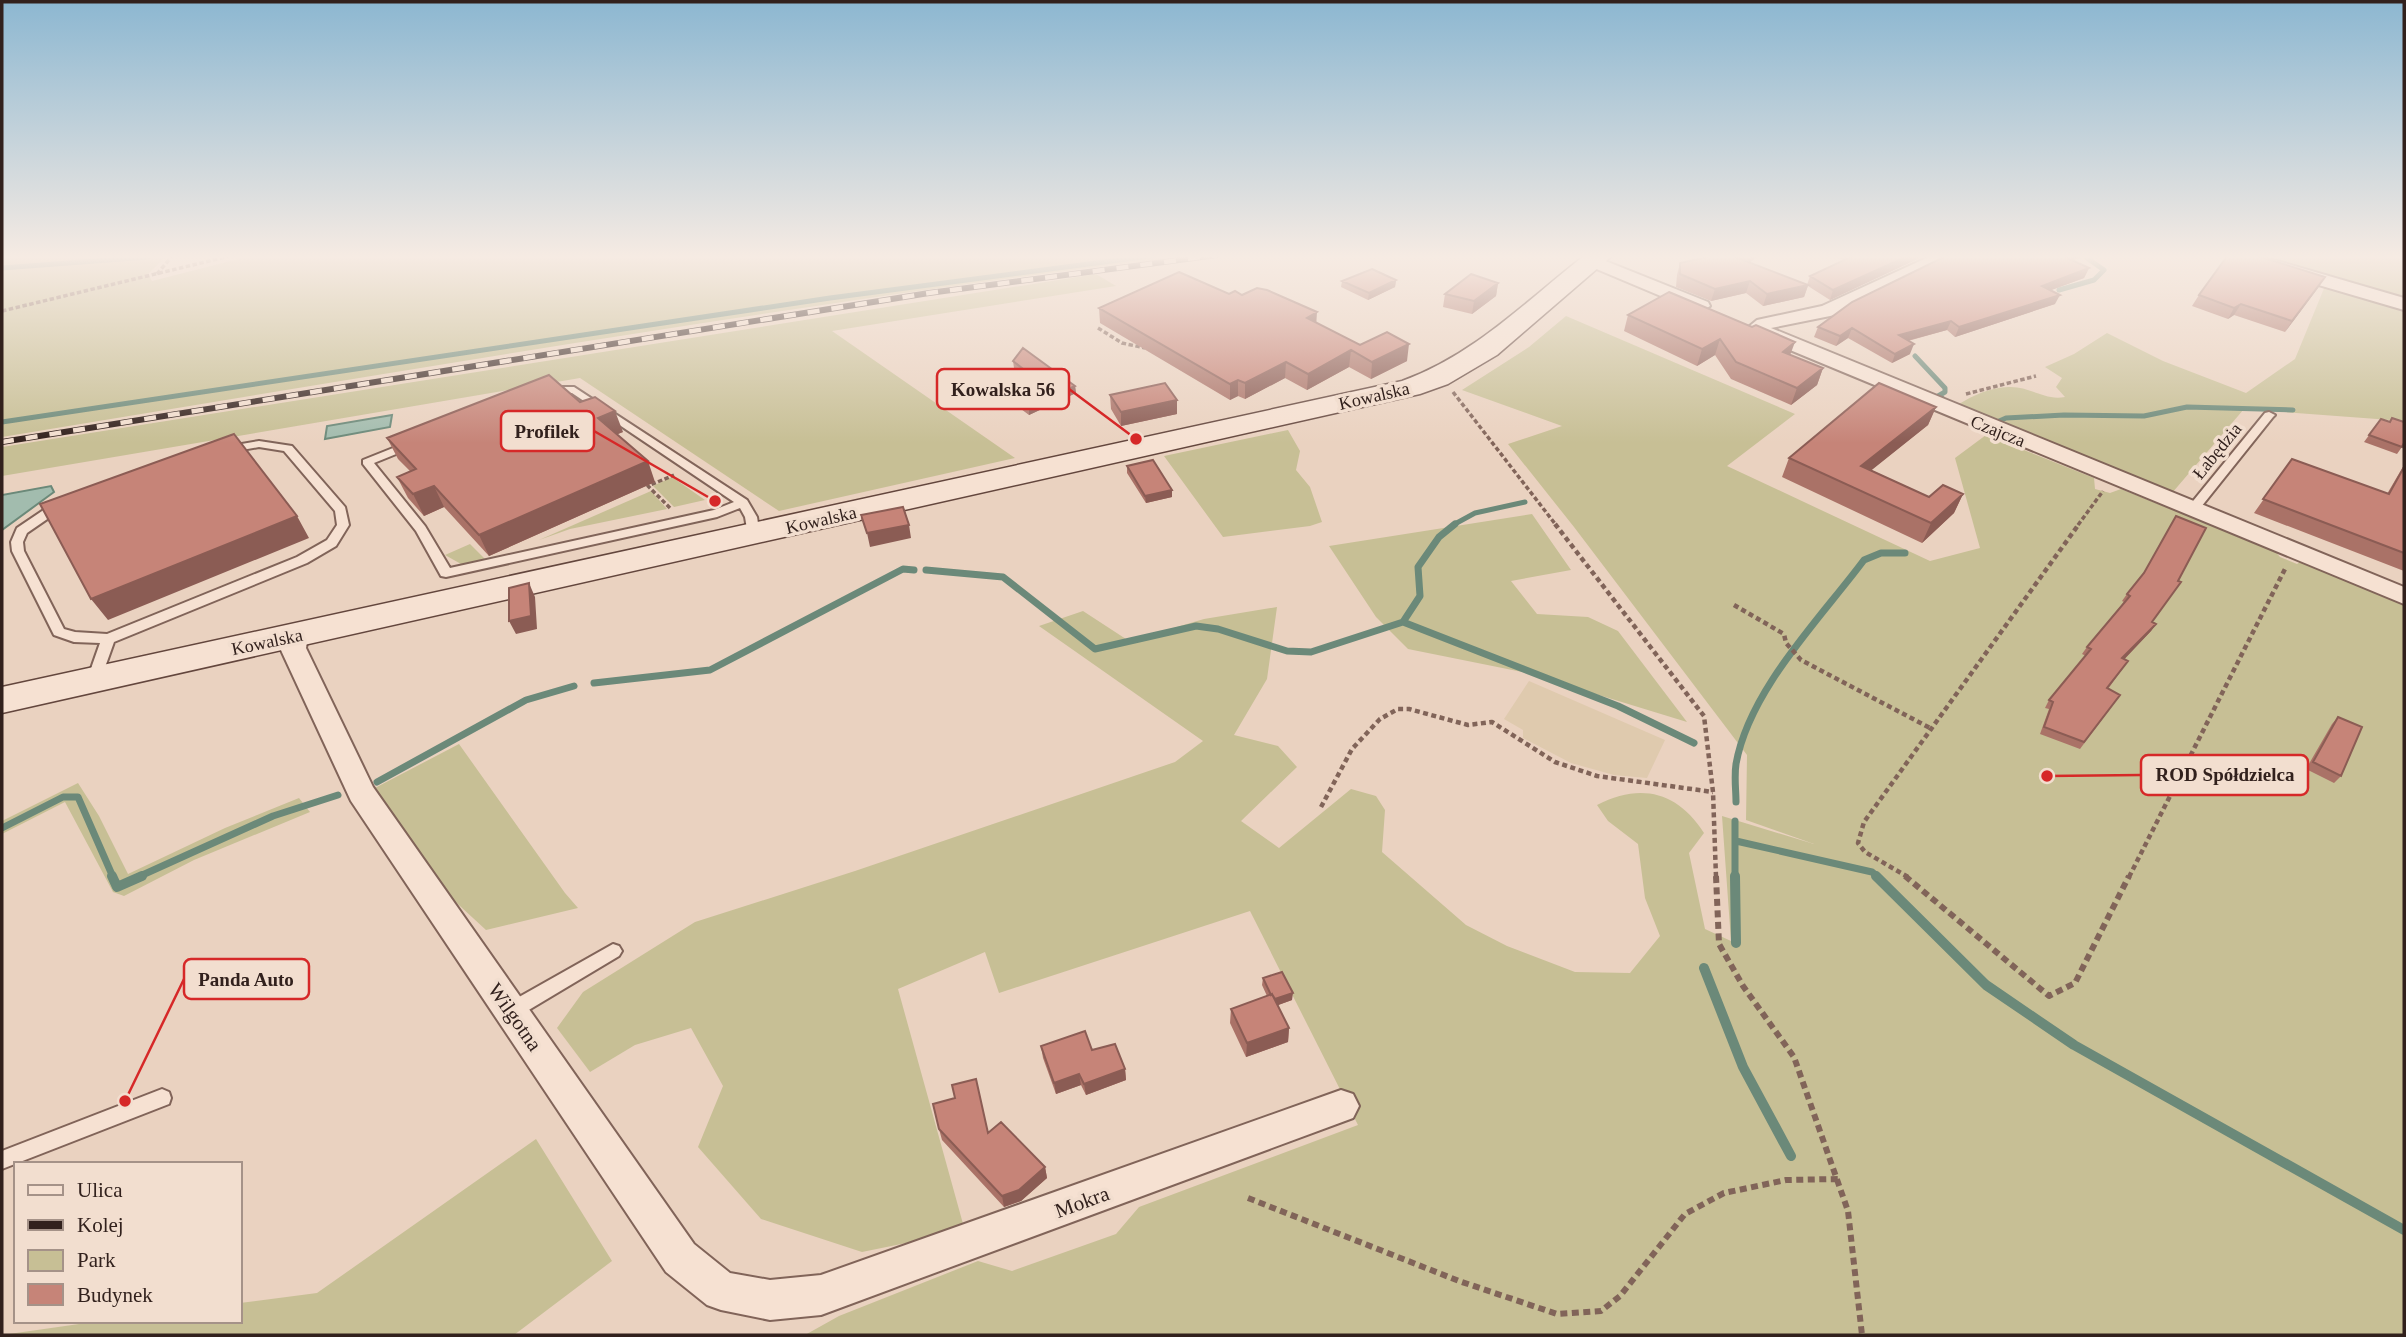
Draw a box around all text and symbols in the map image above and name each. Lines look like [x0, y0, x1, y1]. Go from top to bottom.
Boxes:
callout: Kowalska 56 [937, 369, 1069, 409]
street label: Kowalska [1337, 378, 1411, 414]
text: Kowalska 56 [951, 379, 1055, 400]
callout: Profilek [501, 411, 594, 451]
street label: Czajcza [1968, 411, 2028, 451]
street label: Łabędzia [2188, 419, 2246, 483]
text: Profilek [514, 421, 580, 442]
street label: Kowalska [784, 502, 858, 538]
street label: Kowalska [230, 625, 304, 659]
callout: ROD Spółdzielca [2141, 755, 2308, 795]
text: ROD Spółdzielca [2156, 764, 2295, 785]
callout: Panda Auto [184, 959, 309, 999]
text: Panda Auto [198, 969, 294, 990]
street label: Wilgotna [483, 978, 547, 1056]
legend [14, 1162, 242, 1323]
text: Ulica [77, 1178, 123, 1202]
street label: Mokra [1052, 1181, 1113, 1223]
text: Kolej [77, 1213, 124, 1237]
text: Park [77, 1248, 116, 1272]
text: Budynek [77, 1283, 153, 1307]

